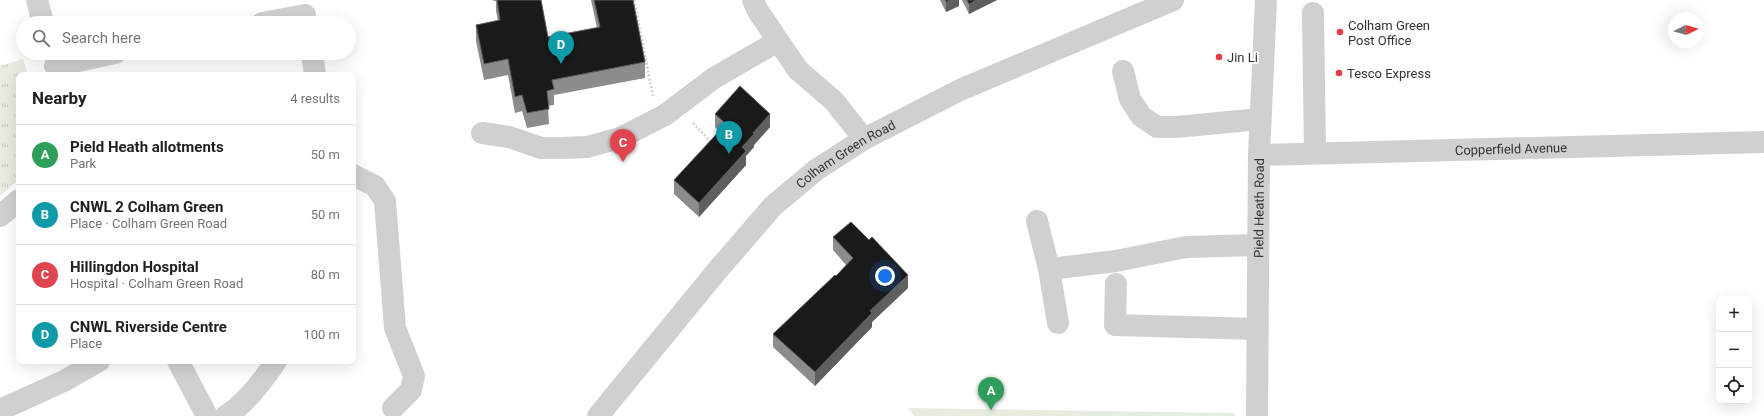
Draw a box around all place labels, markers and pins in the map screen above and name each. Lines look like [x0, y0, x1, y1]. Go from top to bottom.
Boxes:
place label: Colham Green Post Office [1348, 18, 1430, 48]
marker: Colham Green Post Office [1335, 27, 1345, 37]
pin: D [548, 31, 574, 64]
place label: Jin Li [1227, 50, 1258, 65]
marker: Jin Li [1214, 52, 1224, 62]
place label: Tesco Express [1347, 66, 1431, 81]
marker: Tesco Express [1334, 68, 1344, 78]
pin: B [716, 121, 742, 154]
pin: C [610, 129, 636, 162]
pin: A [978, 377, 1004, 410]

